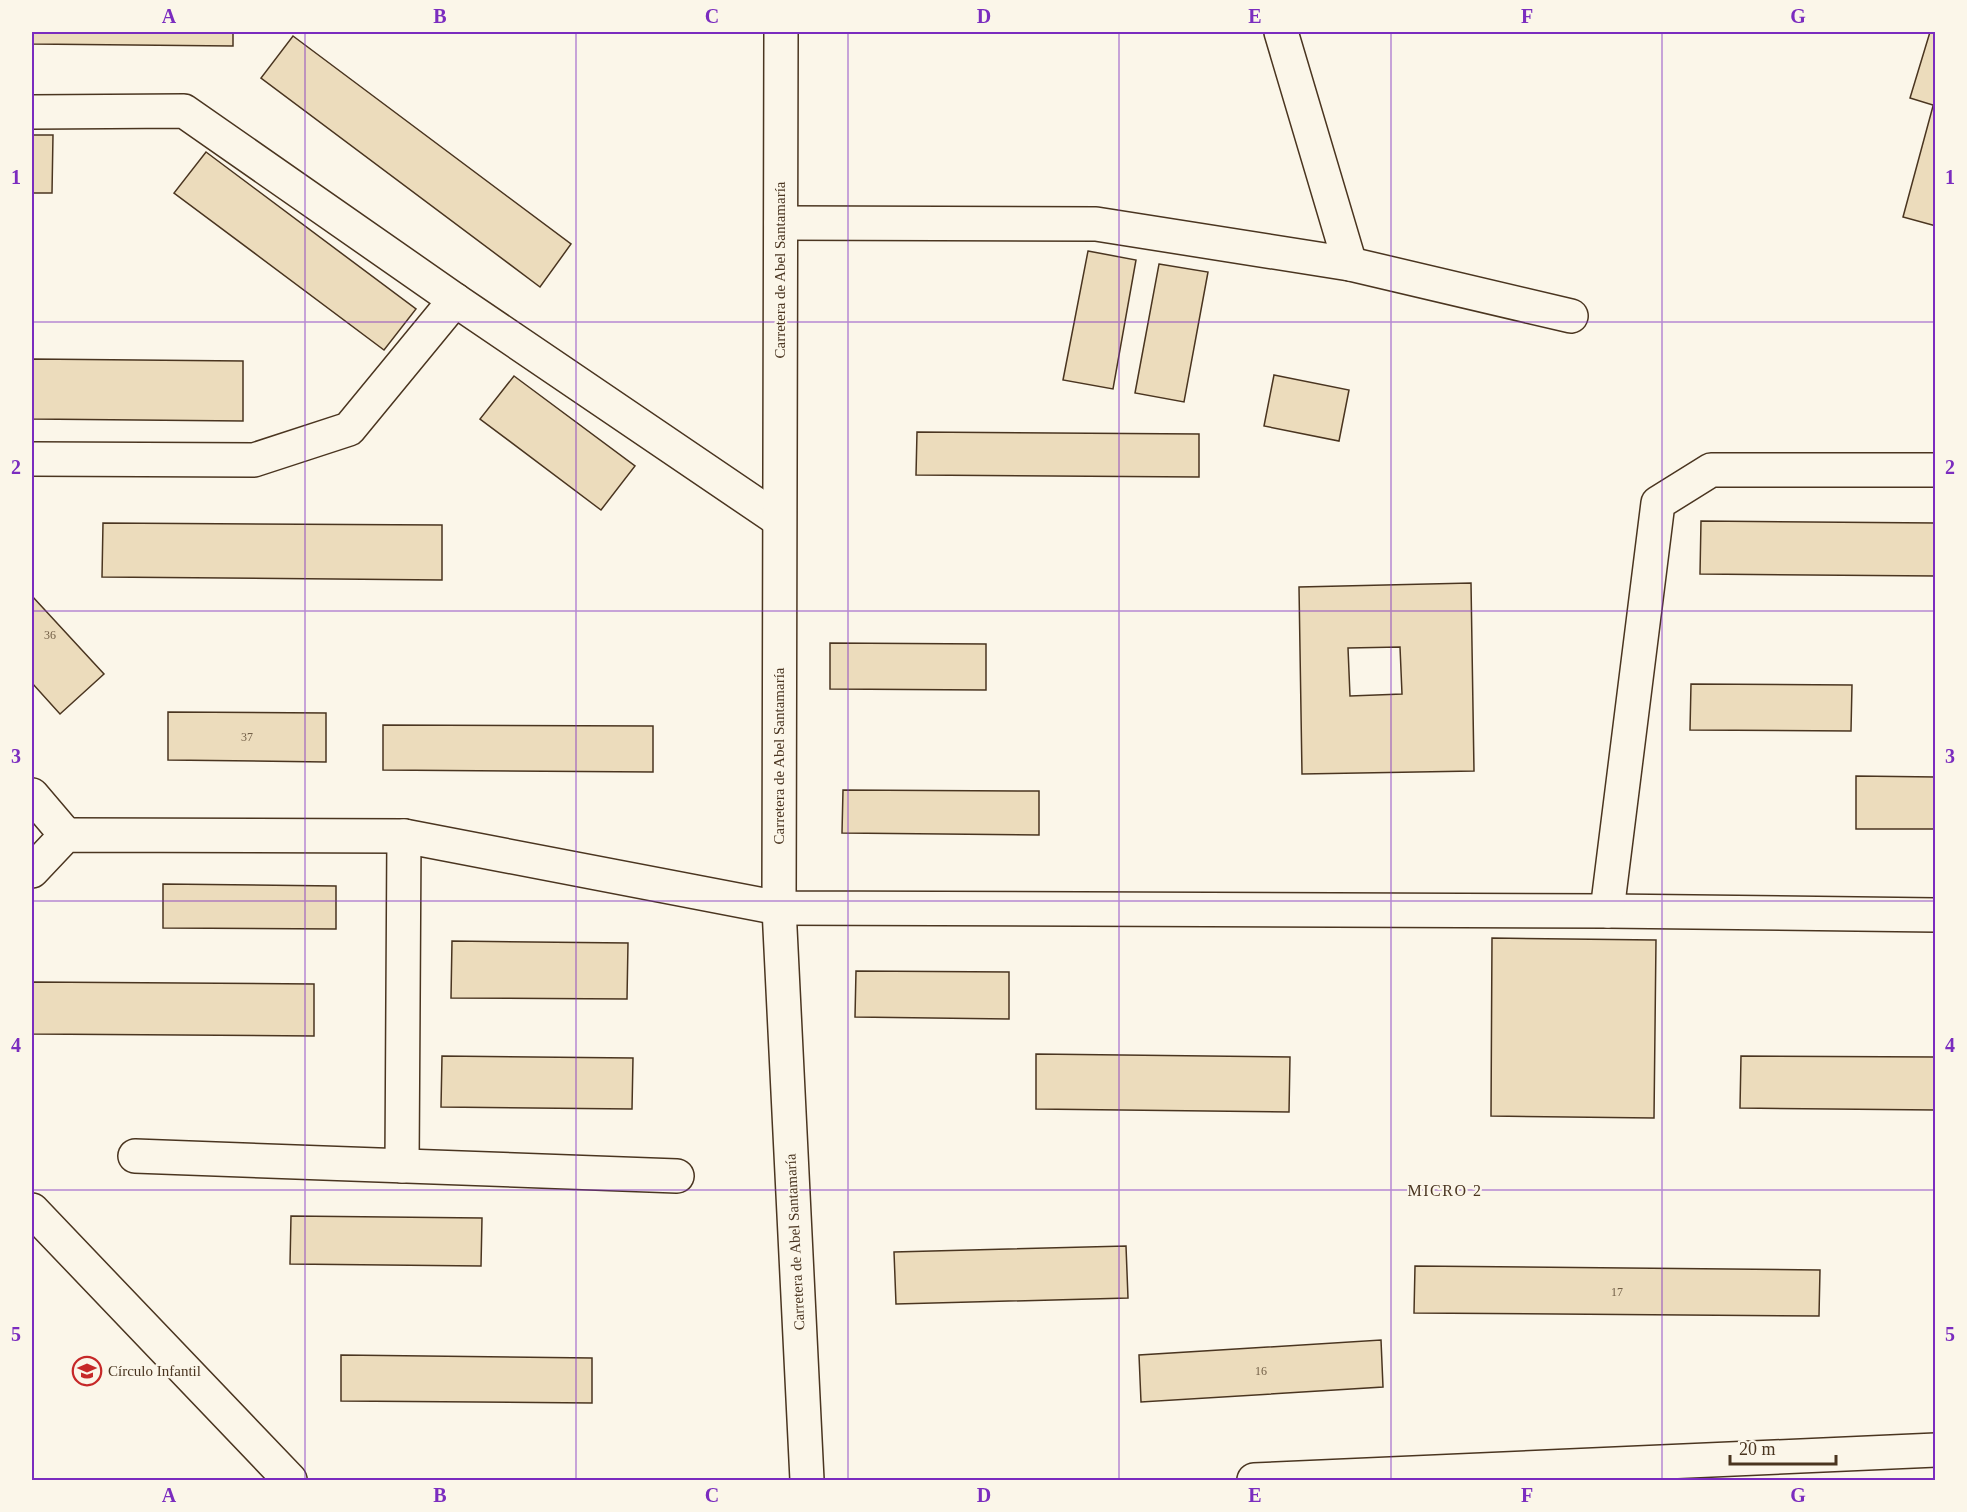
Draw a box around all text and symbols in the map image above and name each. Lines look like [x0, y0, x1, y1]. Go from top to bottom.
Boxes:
text: A [162, 5, 177, 27]
text: B [433, 5, 447, 27]
text: C [705, 5, 719, 27]
text: D [977, 5, 991, 27]
text: E [1248, 5, 1262, 27]
text: F [1521, 5, 1533, 27]
text: G [1790, 5, 1806, 27]
text: 1 [11, 166, 21, 188]
text: 1 [1945, 166, 1955, 188]
street label: Carretera de Abel Santamaría [772, 181, 788, 359]
text: 2 [11, 456, 21, 478]
text: 2 [1945, 456, 1955, 478]
house number: 36 [44, 628, 56, 642]
street label: Carretera de Abel Santamaría [771, 667, 787, 845]
house number: 37 [241, 730, 253, 744]
text: 3 [11, 745, 21, 767]
text: 3 [1945, 745, 1955, 767]
text: 4 [11, 1034, 21, 1056]
text: 4 [1945, 1034, 1955, 1056]
street label: Carretera de Abel Santamaría [782, 1153, 808, 1331]
district label: MICRO 2 [1408, 1182, 1482, 1199]
house number: 17 [1611, 1285, 1623, 1299]
text: 5 [11, 1323, 21, 1345]
text: 5 [1945, 1323, 1955, 1345]
school or university icon: Círculo Infantil [71, 1355, 103, 1387]
place label: Círculo Infantil [108, 1363, 201, 1379]
house number: 16 [1255, 1364, 1267, 1378]
scale bar [1730, 1428, 1836, 1466]
text: 20 m [1739, 1439, 1776, 1459]
text: A [162, 1484, 177, 1506]
text: B [433, 1484, 447, 1506]
text: C [705, 1484, 719, 1506]
text: D [977, 1484, 991, 1506]
text: E [1248, 1484, 1262, 1506]
text: F [1521, 1484, 1533, 1506]
text: G [1790, 1484, 1806, 1506]

